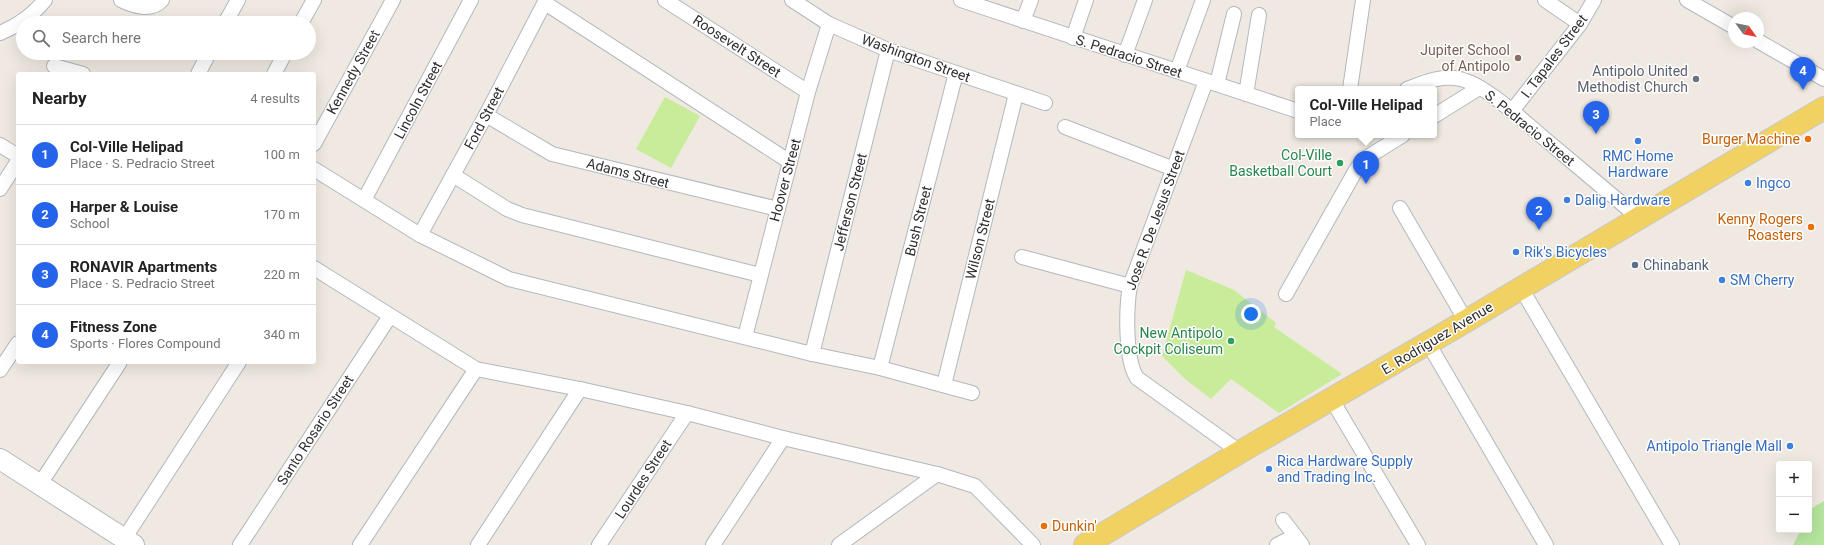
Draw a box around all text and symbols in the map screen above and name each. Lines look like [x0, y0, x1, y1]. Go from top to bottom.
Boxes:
street label: I. Tapales Street [1518, 11, 1591, 101]
street label: Roosevelt Street [690, 12, 784, 81]
north arrow [1728, 12, 1764, 48]
search box [16, 16, 316, 60]
icon: search [30, 27, 52, 49]
street label: Kennedy Street [323, 27, 383, 117]
text: Search here [62, 29, 141, 47]
street label: Washington Street [860, 31, 973, 85]
street label: S. Pedracio Street [1074, 31, 1185, 81]
place label: Jupiter School of Antipolo [1420, 42, 1510, 74]
marker: Jupiter School of Antipolo [1513, 53, 1523, 63]
pin: 4 [1790, 57, 1816, 90]
street label: Lincoln Street [391, 58, 445, 142]
place label: Antipolo United Methodist Church [1577, 63, 1688, 95]
marker: Antipolo United Methodist Church [1691, 74, 1701, 84]
street label: Ford Street [461, 84, 507, 152]
popup [1295, 86, 1437, 138]
street label: S. Pedracio Street [1482, 87, 1578, 169]
text: Nearby [32, 88, 87, 108]
text: 4 results [250, 91, 300, 106]
text: Col-Ville Helipad [1309, 96, 1423, 114]
pin: 3 [1583, 101, 1609, 134]
text: Place [1309, 114, 1342, 129]
place label: Burger Machine [1702, 131, 1800, 147]
marker: Burger Machine [1803, 134, 1813, 144]
street label: Hoover Street [766, 136, 804, 223]
marker: RMC Home Hardware [1633, 136, 1643, 146]
text: Col-Ville Helipad [70, 138, 183, 156]
text: 1 [41, 147, 49, 162]
text: 100 m [263, 147, 300, 162]
place label: Col-Ville Basketball Court [1229, 147, 1332, 179]
street label: Jose R. De Jesus Street [1122, 148, 1188, 292]
place label: RMC Home Hardware [1602, 148, 1674, 180]
street label: Jefferson Street [830, 151, 870, 253]
pin: 1 [1353, 151, 1379, 184]
street label: Adams Street [585, 155, 671, 191]
text: Place · S. Pedracio Street [70, 156, 215, 171]
marker: Col-Ville Basketball Court [1335, 158, 1345, 168]
place label: Ingco [1756, 175, 1791, 191]
marker: Ingco [1743, 178, 1753, 188]
street label: Bush Street [902, 184, 935, 258]
place label: Dalig Hardware [1575, 192, 1670, 208]
marker: Dalig Hardware [1562, 195, 1572, 205]
street label: Wilson Street [962, 197, 998, 281]
pin: 2 [1526, 197, 1552, 230]
text: Harper & Louise [70, 198, 178, 216]
text: 2 [41, 207, 49, 222]
text: 170 m [263, 207, 300, 222]
place label: Kenny Rogers Roasters [1718, 211, 1803, 243]
text: School [70, 216, 110, 231]
marker: Kenny Rogers Roasters [1806, 222, 1816, 232]
place label: Rik's Bicycles [1524, 244, 1607, 260]
marker: Rik's Bicycles [1511, 247, 1521, 257]
place label: Chinabank [1643, 257, 1710, 273]
text: RONAVIR Apartments [70, 258, 217, 276]
marker: Chinabank [1630, 260, 1640, 270]
text: 3 [41, 267, 49, 282]
text: 220 m [263, 267, 300, 282]
place label: SM Cherry [1730, 272, 1795, 288]
marker: SM Cherry [1717, 275, 1727, 285]
text: Place · S. Pedracio Street [70, 276, 215, 291]
street label: E. Rodriguez Avenue [1378, 298, 1496, 378]
your location [1241, 304, 1261, 324]
text: Fitness Zone [70, 318, 157, 336]
place label: New Antipolo Cockpit Coliseum [1114, 325, 1223, 357]
text: 4 [41, 327, 49, 342]
text: 340 m [263, 327, 300, 342]
text: Sports · Flores Compound [70, 336, 221, 351]
marker: New Antipolo Cockpit Coliseum [1226, 336, 1236, 346]
street label: Santo Rosario Street [274, 372, 357, 488]
street label: Lourdes Street [612, 436, 675, 521]
place label: Antipolo Triangle Mall [1647, 438, 1782, 454]
marker: Antipolo Triangle Mall [1785, 441, 1795, 451]
place label: Rica Hardware Supply and Trading Inc. [1277, 453, 1413, 485]
map controls [1776, 461, 1812, 533]
button: + [1776, 461, 1812, 497]
marker: Rica Hardware Supply and Trading Inc. [1264, 464, 1274, 474]
button: − [1776, 497, 1812, 533]
place label: Dunkin' [1052, 518, 1097, 534]
marker: Dunkin' [1039, 521, 1049, 531]

